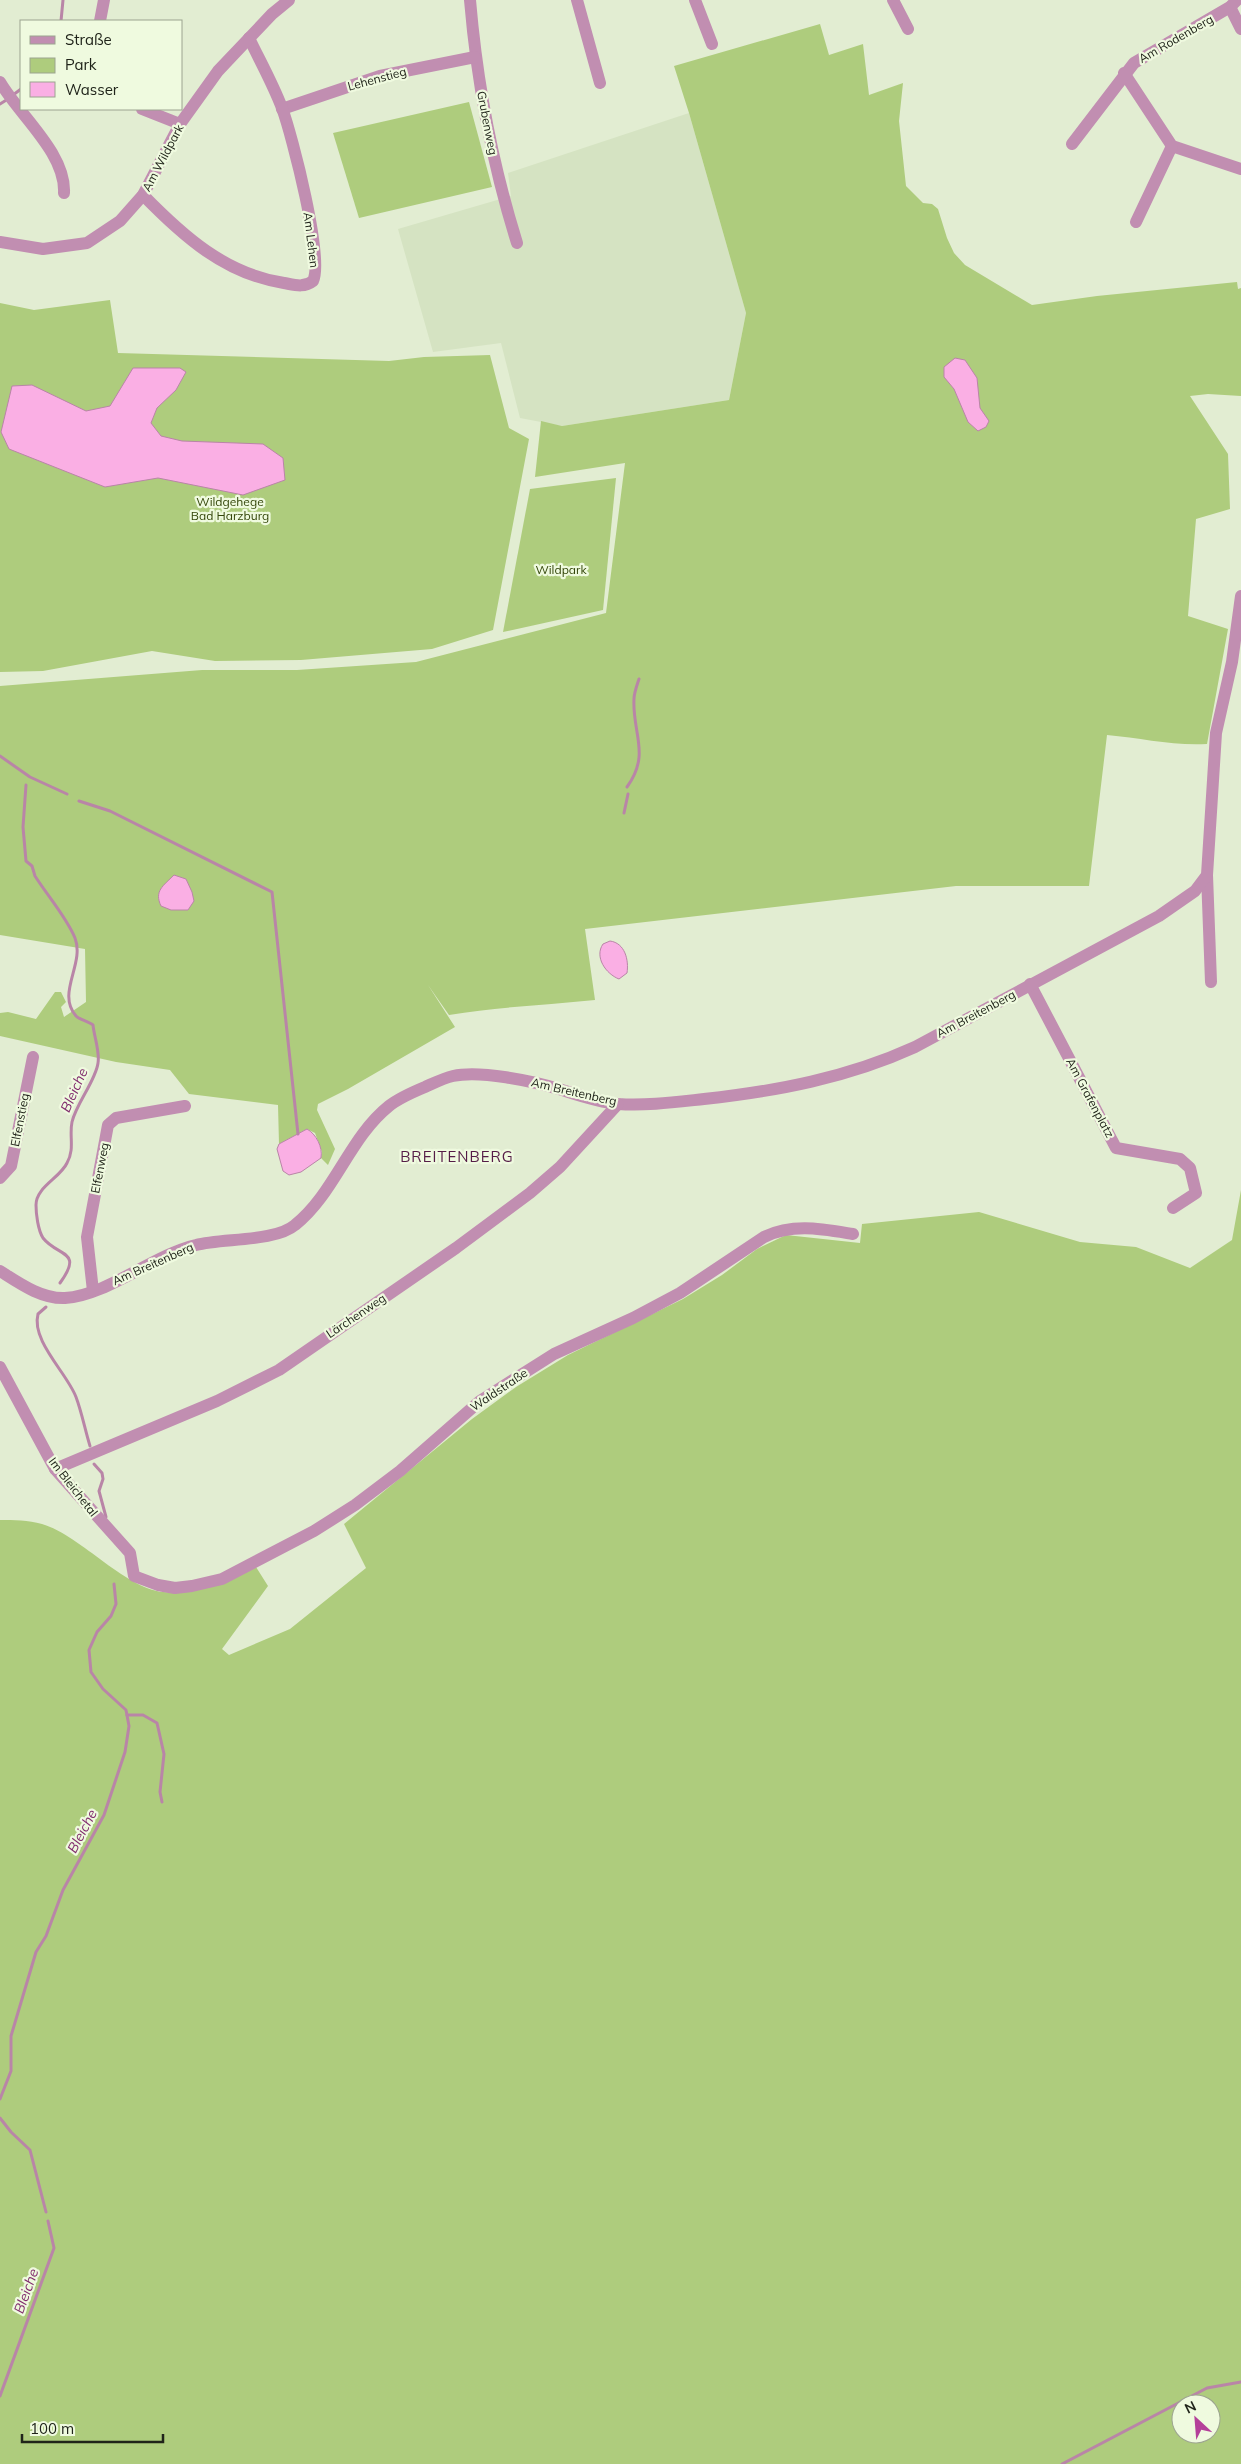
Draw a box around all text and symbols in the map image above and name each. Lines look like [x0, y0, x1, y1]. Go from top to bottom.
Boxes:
street label: Am Rodenberg [1136, 11, 1216, 66]
legend [20, 20, 182, 110]
text: Straße [65, 30, 112, 49]
text: Park [65, 55, 97, 74]
street label: Lehenstieg [346, 63, 408, 94]
text: Wasser [65, 80, 119, 99]
street label: Grubenweg [474, 90, 501, 156]
street label: Am Wildpark [139, 121, 187, 194]
street label: Am Lehen [301, 211, 322, 269]
park label: Wildgehege Bad Harzburg [191, 494, 269, 523]
park label: Wildpark [535, 562, 587, 577]
street label: Am Breitenberg [934, 986, 1018, 1041]
street label: Am Grafenplatz [1063, 1055, 1118, 1140]
water label: Bleiche [56, 1065, 92, 1115]
street label: Am Breitenberg [530, 1074, 618, 1109]
street label: Elfenstieg [7, 1092, 32, 1148]
street label: Elfenweg [87, 1141, 112, 1195]
district label: BREITENBERG [400, 1147, 514, 1166]
street label: Am Breitenberg [110, 1239, 196, 1288]
street label: Lärchenweg [323, 1290, 388, 1341]
street label: Waldstraße [467, 1365, 530, 1414]
street label: Im Bleichetal [46, 1454, 101, 1519]
water label: Bleiche [63, 1806, 101, 1856]
water label: Bleiche [10, 2266, 43, 2316]
north arrow [1171, 2394, 1221, 2444]
text: N [1182, 2397, 1199, 2418]
scale bar [22, 2412, 164, 2444]
text: 100 m [30, 2419, 74, 2438]

